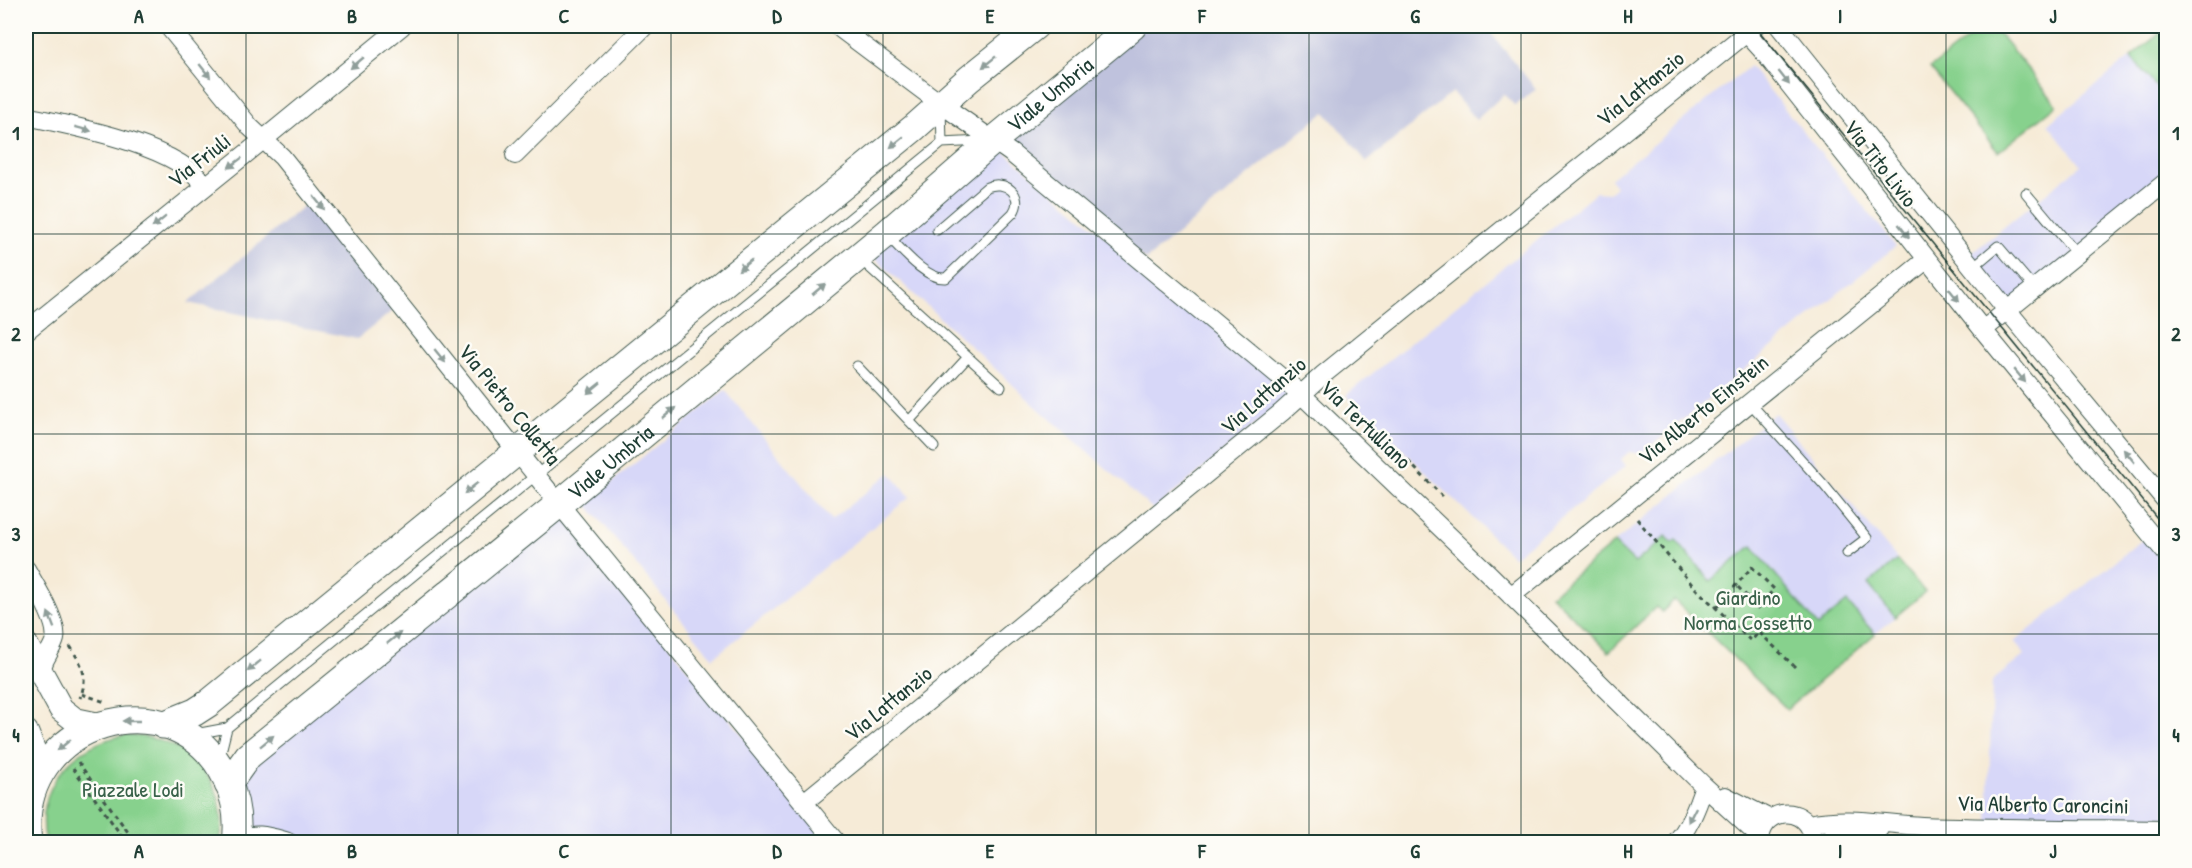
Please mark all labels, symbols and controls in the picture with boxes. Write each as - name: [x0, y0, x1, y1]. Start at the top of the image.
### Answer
- text: A: [134, 2, 144, 29]
- text: B: [347, 2, 357, 29]
- text: C: [559, 2, 570, 29]
- text: D: [772, 2, 782, 29]
- text: E: [986, 2, 995, 29]
- text: F: [1197, 2, 1207, 29]
- text: G: [1410, 2, 1420, 29]
- text: H: [1623, 2, 1633, 29]
- text: I: [1838, 2, 1842, 29]
- text: J: [2049, 2, 2057, 29]
- street label: Via Lattanzio: [1590, 43, 1690, 133]
- street label: Viale Umbria: [1000, 50, 1100, 139]
- one-way arrow: [350, 56, 365, 69]
- one-way arrow: [981, 56, 997, 69]
- one-way arrow: [198, 63, 211, 79]
- one-way arrow: [1777, 70, 1789, 85]
- street label: Via Tito Livio: [1837, 113, 1925, 213]
- text: 1: [12, 119, 20, 146]
- text: 1: [2172, 119, 2180, 146]
- one-way arrow: [74, 125, 92, 134]
- street label: Via Friuli: [161, 126, 237, 194]
- one-way arrow: [889, 135, 904, 147]
- one-way arrow: [227, 156, 242, 168]
- one-way arrow: [312, 195, 325, 211]
- one-way arrow: [151, 216, 167, 229]
- one-way arrow: [1897, 224, 1909, 239]
- one-way arrow: [737, 258, 753, 271]
- one-way arrow: [811, 283, 826, 296]
- one-way arrow: [1948, 287, 1961, 303]
- text: 2: [11, 320, 21, 347]
- text: 2: [2171, 320, 2181, 347]
- street label: Via Pietro Colletta: [452, 337, 568, 471]
- street label: Via Alberto Einstein: [1632, 347, 1774, 471]
- one-way arrow: [434, 348, 446, 363]
- street label: Via Lattanzio: [1214, 349, 1312, 441]
- one-way arrow: [2013, 368, 2026, 383]
- street label: Via Tertulliano: [1314, 373, 1418, 475]
- one-way arrow: [586, 381, 602, 394]
- one-way arrow: [661, 408, 676, 420]
- street label: Viale Umbria: [561, 417, 660, 506]
- one-way arrow: [2123, 449, 2136, 464]
- one-way arrow: [463, 481, 479, 494]
- text: 3: [12, 520, 21, 547]
- text: 3: [2172, 520, 2181, 547]
- park label: Giardino Norma Cossetto: [1684, 582, 1812, 637]
- one-way arrow: [46, 611, 55, 629]
- one-way arrow: [386, 632, 401, 645]
- street label: Via Lattanzio: [838, 658, 938, 748]
- one-way arrow: [246, 659, 262, 672]
- one-way arrow: [121, 716, 140, 725]
- text: 4: [12, 721, 20, 748]
- text: 4: [2172, 721, 2180, 748]
- one-way arrow: [259, 734, 275, 747]
- one-way arrow: [56, 739, 72, 752]
- park label: Piazzale Lodi: [82, 774, 184, 804]
- street label: Via Alberto Caroncini: [1957, 788, 2129, 820]
- one-way arrow: [1688, 807, 1697, 824]
- text: A: [134, 837, 144, 864]
- text: B: [347, 837, 357, 864]
- text: C: [559, 837, 570, 864]
- text: D: [772, 837, 782, 864]
- text: E: [986, 837, 995, 864]
- text: F: [1197, 837, 1207, 864]
- text: G: [1410, 837, 1420, 864]
- text: H: [1623, 837, 1633, 864]
- text: I: [1838, 837, 1842, 864]
- text: J: [2049, 837, 2057, 864]

